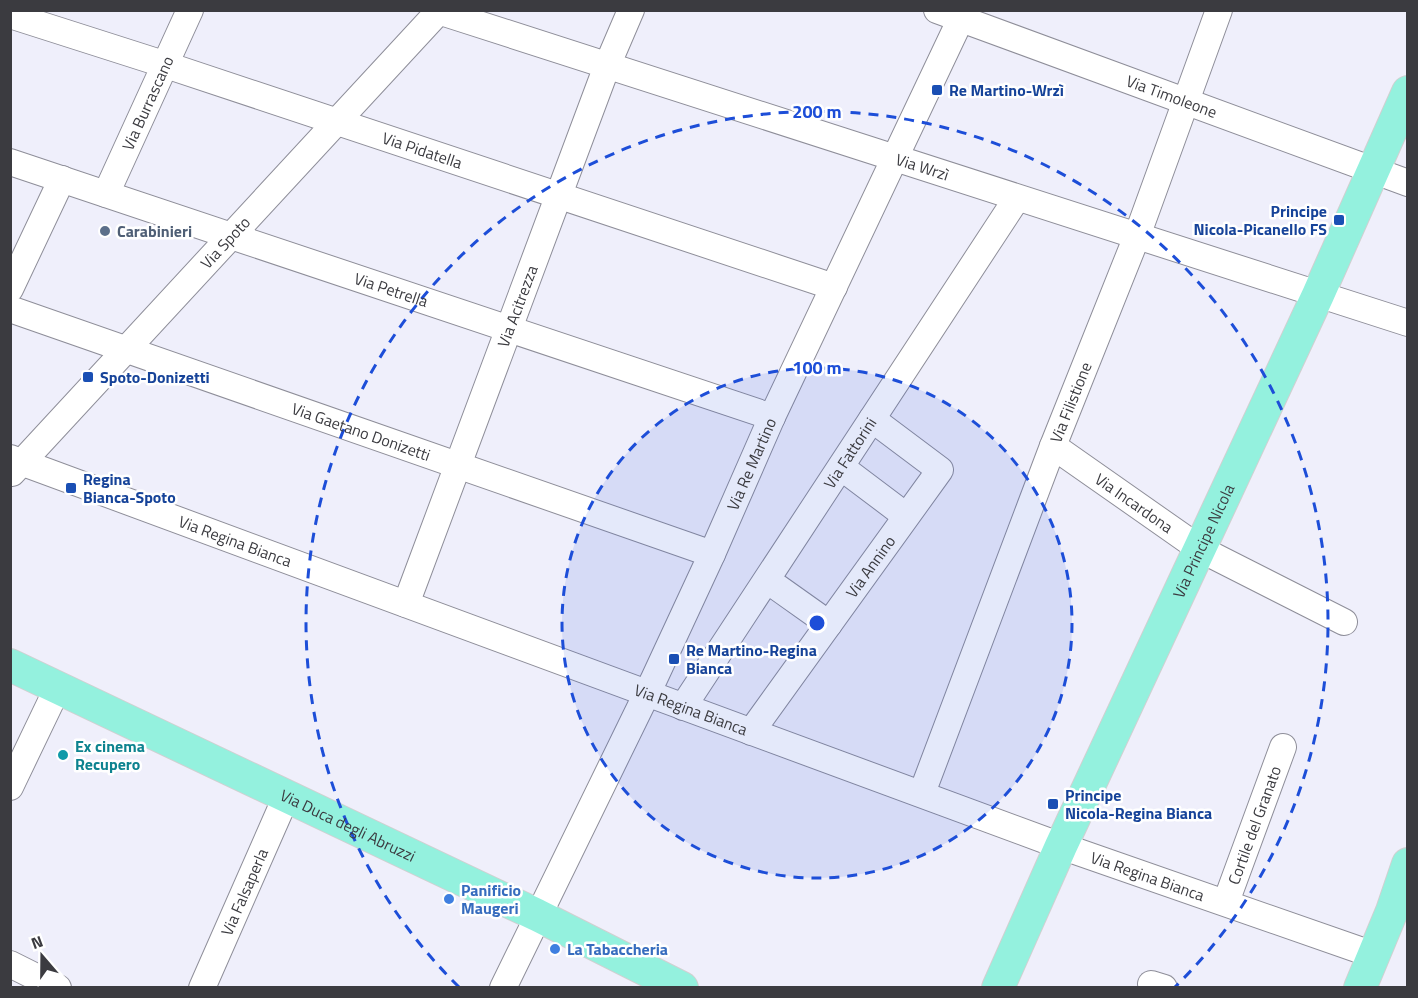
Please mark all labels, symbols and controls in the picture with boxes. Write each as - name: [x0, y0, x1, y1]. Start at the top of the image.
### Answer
- street label: Via Burrascano: [116, 52, 179, 154]
- street label: Via Timoleone: [1123, 69, 1220, 124]
- place label: Re Martino-Wrzì: [949, 78, 1064, 102]
- marker: Re Martino-Wrzì: [930, 83, 944, 97]
- text: 200 m: [792, 98, 842, 125]
- street label: Via Pidatella: [379, 126, 466, 175]
- street label: Via Wrzì: [893, 147, 952, 187]
- place label: Principe Nicola-Picanello FS: [1193, 199, 1327, 241]
- street label: Via Spoto: [195, 211, 256, 274]
- marker: Principe Nicola-Picanello FS: [1332, 213, 1346, 227]
- place label: Carabinieri: [117, 219, 192, 243]
- marker: Carabinieri: [98, 224, 112, 238]
- street label: Via Acitrezza: [491, 262, 544, 351]
- street label: Via Petrella: [351, 266, 431, 313]
- text: 100 m: [792, 354, 842, 381]
- street label: Via Filistione: [1044, 358, 1097, 446]
- place label: Spoto-Donizetti: [100, 365, 210, 389]
- marker: Spoto-Donizetti: [81, 370, 95, 384]
- street label: Via Gaetano Donizetti: [289, 396, 434, 467]
- street label: Via Fattorini: [817, 412, 882, 493]
- street label: Via Re Martino: [721, 414, 782, 514]
- place label: Regina Bianca-Spoto: [83, 467, 176, 509]
- street label: Via Incardona: [1090, 467, 1178, 539]
- street label: Via Principe Nicola: [1166, 480, 1240, 602]
- marker: Regina Bianca-Spoto: [64, 481, 78, 495]
- street label: Via Regina Bianca: [175, 509, 295, 573]
- street label: Via Annino: [840, 530, 901, 603]
- centre of rings: [807, 613, 827, 633]
- place label: Re Martino-Regina Bianca: [686, 638, 817, 680]
- marker: Re Martino-Regina Bianca: [667, 652, 681, 666]
- street label: Via Regina Bianca: [631, 678, 751, 741]
- place label: Ex cinema Recupero: [75, 734, 145, 776]
- marker: Ex cinema Recupero: [56, 748, 70, 762]
- street label: Cortile del Granato: [1221, 762, 1287, 888]
- street label: Via Duca degli Abruzzi: [276, 783, 420, 868]
- place label: Principe Nicola-Regina Bianca: [1065, 783, 1212, 825]
- marker: Principe Nicola-Regina Bianca: [1046, 797, 1060, 811]
- street label: Via Falsaperla: [215, 844, 274, 939]
- street label: Via Regina Bianca: [1087, 845, 1208, 907]
- place label: Panificio Maugeri: [461, 878, 521, 920]
- marker: Panificio Maugeri: [442, 892, 456, 906]
- north arrow: [12, 926, 72, 986]
- text: N: [28, 929, 46, 955]
- place label: La Tabaccheria: [567, 937, 668, 961]
- marker: La Tabaccheria: [548, 942, 562, 956]

